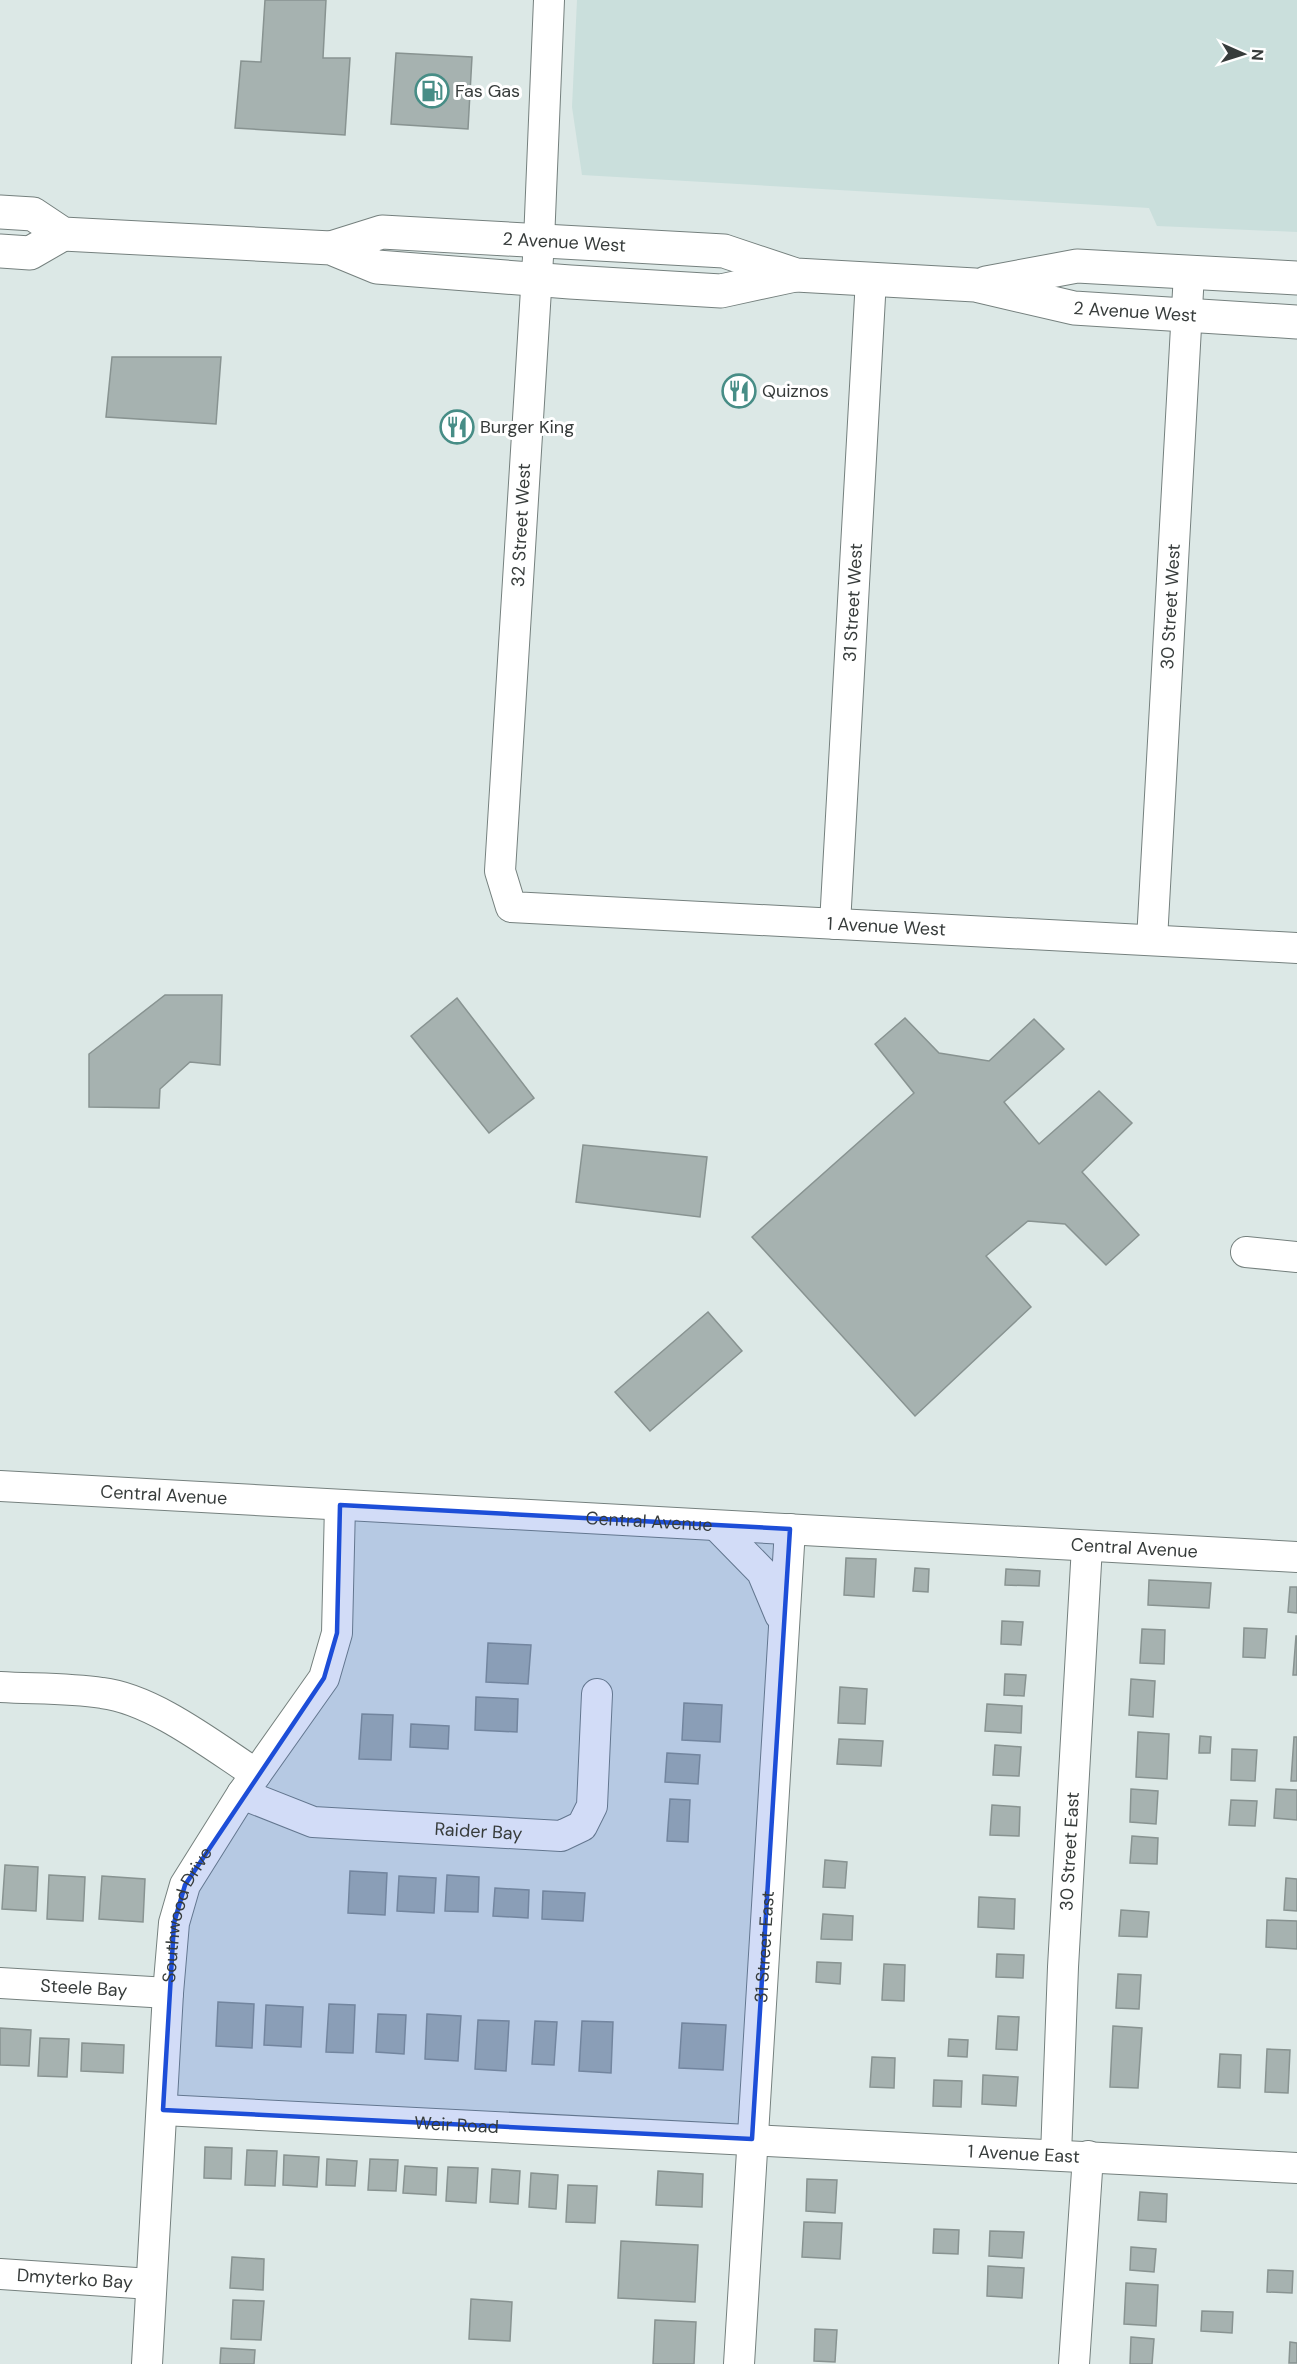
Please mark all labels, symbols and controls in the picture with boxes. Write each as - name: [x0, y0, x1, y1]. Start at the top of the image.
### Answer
- north arrow: [1213, 24, 1273, 84]
- text: N: [1247, 48, 1268, 61]
- fuel station icon: Fas Gas: [414, 73, 450, 109]
- place label: Fas Gas: [455, 79, 520, 103]
- street label: 2 Avenue West: [502, 227, 627, 258]
- street label: 2 Avenue West: [1073, 296, 1198, 328]
- restaurant icon: Quiznos: [721, 373, 757, 409]
- place label: Quiznos: [762, 379, 829, 403]
- restaurant icon: Burger King: [439, 409, 475, 445]
- place label: Burger King: [480, 415, 574, 439]
- street label: 32 Street West: [506, 462, 536, 588]
- street label: 31 Street West: [838, 542, 868, 663]
- street label: 30 Street West: [1155, 543, 1186, 670]
- street label: 1 Avenue West: [826, 912, 946, 942]
- street label: Central Avenue: [100, 1480, 228, 1510]
- street label: Central Avenue: [585, 1506, 713, 1537]
- street label: Central Avenue: [1070, 1533, 1198, 1564]
- street label: 30 Street East: [1054, 1791, 1085, 1912]
- street label: Raider Bay: [434, 1817, 523, 1846]
- street label: Southwood Drive: [157, 1842, 218, 1984]
- street label: 31 Street East: [749, 1890, 780, 2004]
- street label: Steele Bay: [40, 1973, 128, 2003]
- street label: Weir Road: [414, 2111, 499, 2139]
- street label: 1 Avenue East: [967, 2139, 1080, 2169]
- street label: Dmyterko Bay: [16, 2263, 134, 2295]

